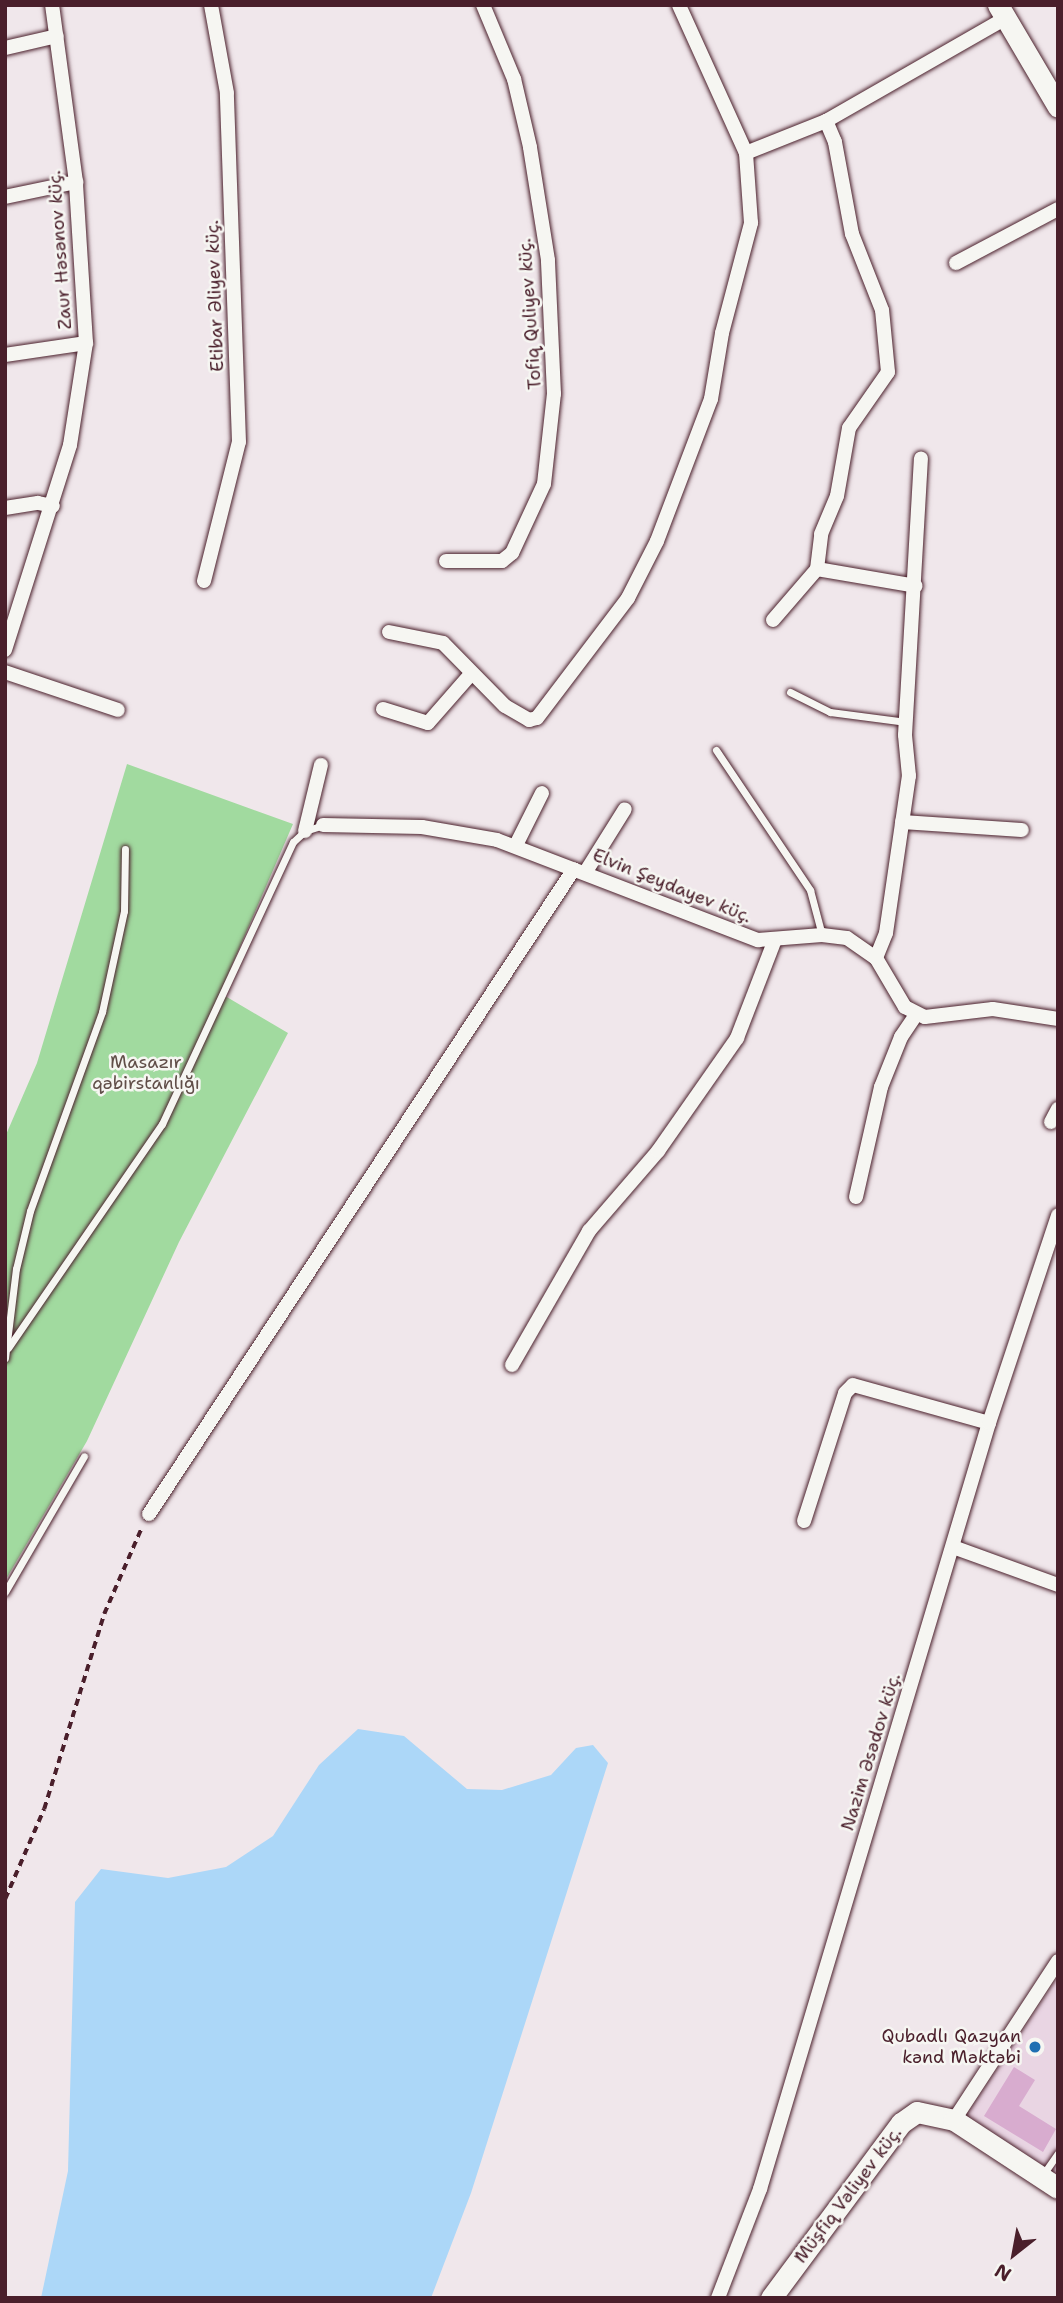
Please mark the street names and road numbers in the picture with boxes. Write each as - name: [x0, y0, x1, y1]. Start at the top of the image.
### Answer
- street label: Zaur Həsənov küç.: [44, 170, 76, 330]
- street label: Etibar Əliyev küç.: [202, 220, 228, 372]
- street label: Tofiq Quliyev küç.: [514, 238, 546, 390]
- street label: Elvin Şeydayev küç.: [589, 844, 755, 928]
- street label: Nazim Əsədov küç.: [837, 1671, 905, 1833]
- street label: Müşfiq Vəliyev küç.: [790, 2123, 906, 2267]

